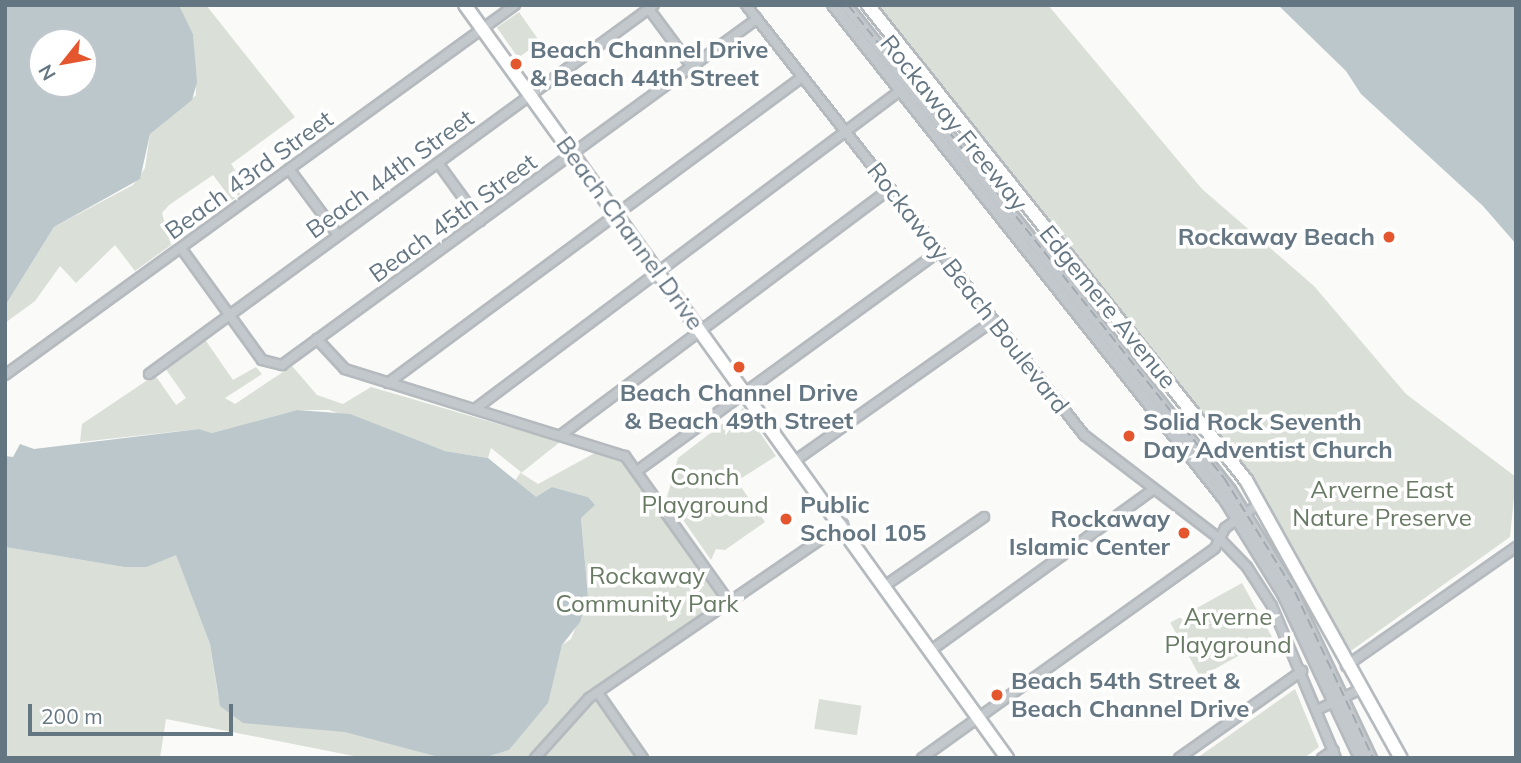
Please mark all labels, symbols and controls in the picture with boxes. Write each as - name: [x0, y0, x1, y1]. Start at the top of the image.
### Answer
- north arrow: [28, 28, 98, 98]
- street label: Rockaway Freeway: [874, 29, 1034, 217]
- place label: Beach Channel Drive & Beach 44th Street: [530, 36, 768, 92]
- marker: Beach Channel Drive & Beach 44th Street: [508, 56, 524, 72]
- text: N: [33, 60, 61, 85]
- street label: Beach 43rd Street: [159, 104, 339, 246]
- street label: Beach 44th Street: [301, 104, 479, 244]
- street label: Beach Channel Drive: [550, 131, 710, 335]
- street label: Beach 45th Street: [364, 148, 542, 288]
- street label: Rockaway Beach Boulevard: [861, 157, 1075, 419]
- street label: Edgemere Avenue: [1033, 220, 1183, 394]
- place label: Rockaway Beach: [1178, 223, 1375, 251]
- marker: Rockaway Beach: [1381, 229, 1397, 245]
- marker: Beach Channel Drive & Beach 49th Street: [731, 359, 747, 375]
- place label: Beach Channel Drive & Beach 49th Street: [620, 379, 858, 435]
- place label: Solid Rock Seventh Day Adventist Church: [1143, 408, 1393, 464]
- marker: Solid Rock Seventh Day Adventist Church: [1121, 428, 1137, 444]
- park label: Conch Playground: [641, 463, 769, 519]
- park label: Arverne East Nature Preserve: [1292, 476, 1472, 532]
- place label: Public School 105: [800, 491, 927, 547]
- place label: Rockaway Islamic Center: [1009, 505, 1170, 561]
- marker: Public School 105: [778, 511, 794, 527]
- marker: Rockaway Islamic Center: [1176, 525, 1192, 541]
- park label: Rockaway Community Park: [555, 562, 739, 618]
- park label: Arverne Playground: [1164, 603, 1292, 659]
- place label: Beach 54th Street & Beach Channel Drive: [1011, 667, 1249, 723]
- marker: Beach 54th Street & Beach Channel Drive: [989, 687, 1005, 703]
- scale bar: [32, 690, 236, 734]
- text: 200 m: [41, 703, 103, 729]

